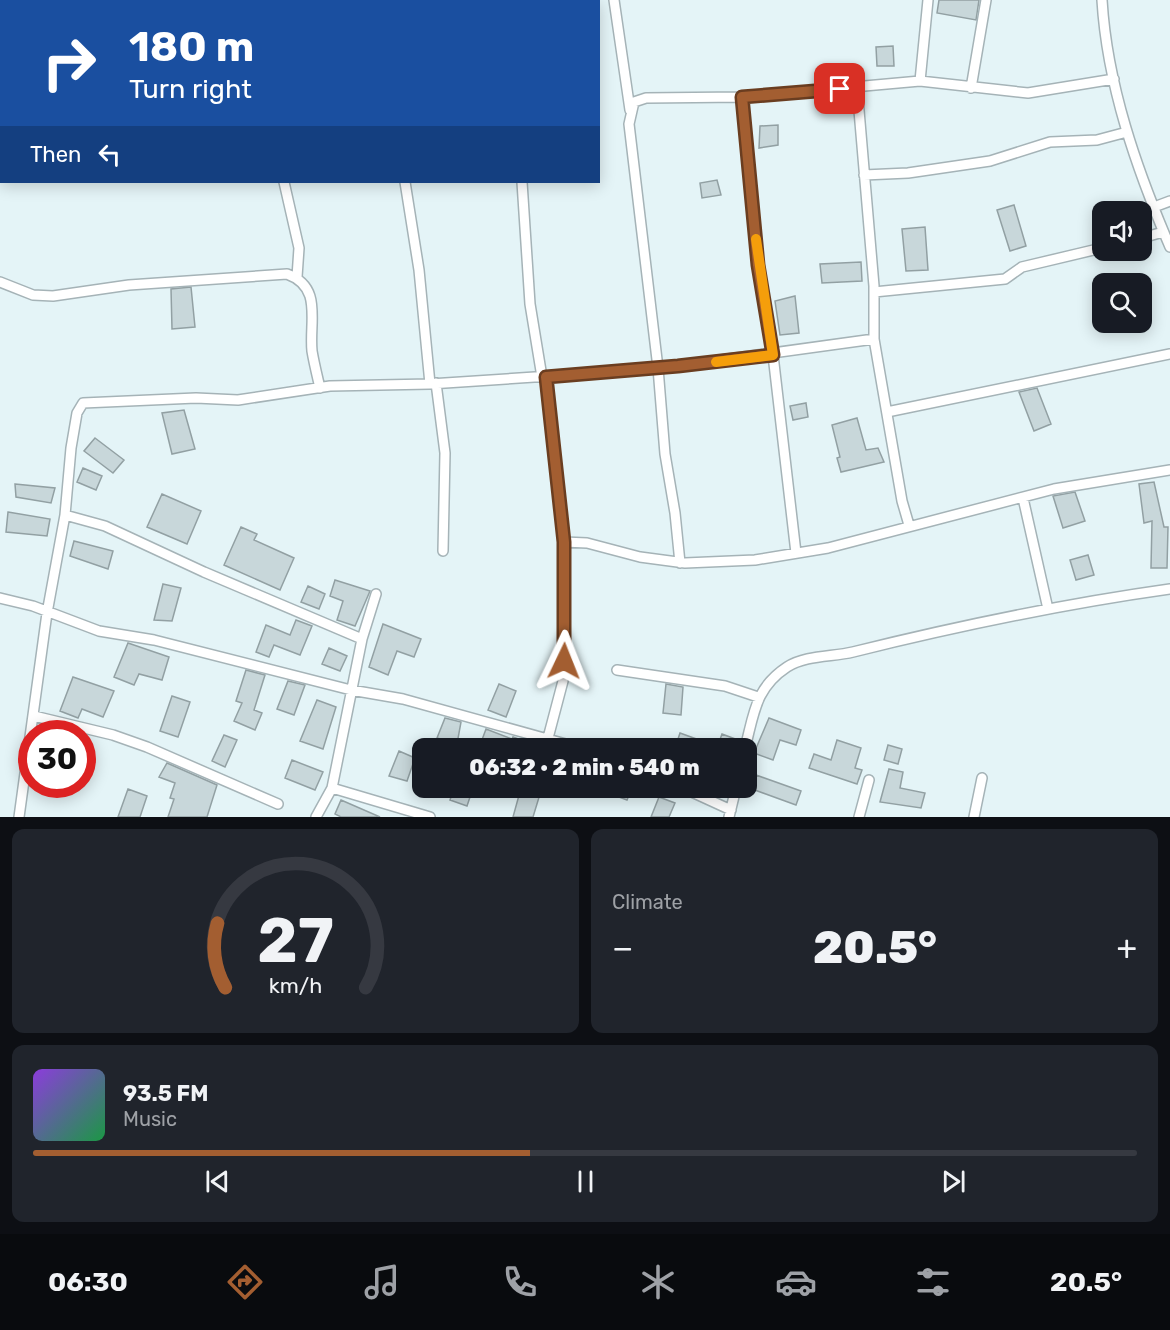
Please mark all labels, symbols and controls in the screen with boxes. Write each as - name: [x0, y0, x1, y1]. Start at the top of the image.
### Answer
- text: 180 m: [129, 22, 254, 72]
- icon: right: [30, 24, 108, 102]
- pin: [814, 63, 865, 114]
- icon: arrive: [823, 72, 856, 105]
- text: Turn right: [129, 73, 252, 105]
- icon: left: [93, 138, 126, 171]
- text: Then: [30, 141, 81, 168]
- map controls: [1092, 201, 1152, 333]
- button: sound: [1092, 201, 1152, 261]
- button: search: [1092, 273, 1152, 333]
- position arrow: [532, 629, 596, 693]
- speed limit sign: 30: [18, 720, 96, 798]
- text: 06:32 · 2 min · 540 m: [469, 754, 700, 781]
- text: Climate: [612, 890, 683, 914]
- text: 27: [257, 904, 334, 978]
- text: 20.5°: [813, 921, 937, 974]
- text: −: [612, 928, 633, 967]
- text: +: [1116, 928, 1137, 967]
- text: km/h: [269, 973, 322, 998]
- text: 93.5 FM: [123, 1080, 208, 1107]
- text: Music: [123, 1107, 177, 1131]
- icon: previous: [201, 1165, 234, 1198]
- icon: pause: [569, 1165, 602, 1198]
- icon: next: [937, 1165, 970, 1198]
- icon: directions: [224, 1261, 266, 1303]
- icon: music: [361, 1261, 403, 1303]
- icon: phone: [499, 1261, 541, 1303]
- icon: climate: [637, 1261, 679, 1303]
- icon: car: [775, 1261, 817, 1303]
- icon: filters: [912, 1261, 954, 1303]
- text: 06:30: [48, 1266, 128, 1298]
- text: 20.5°: [1050, 1266, 1122, 1298]

